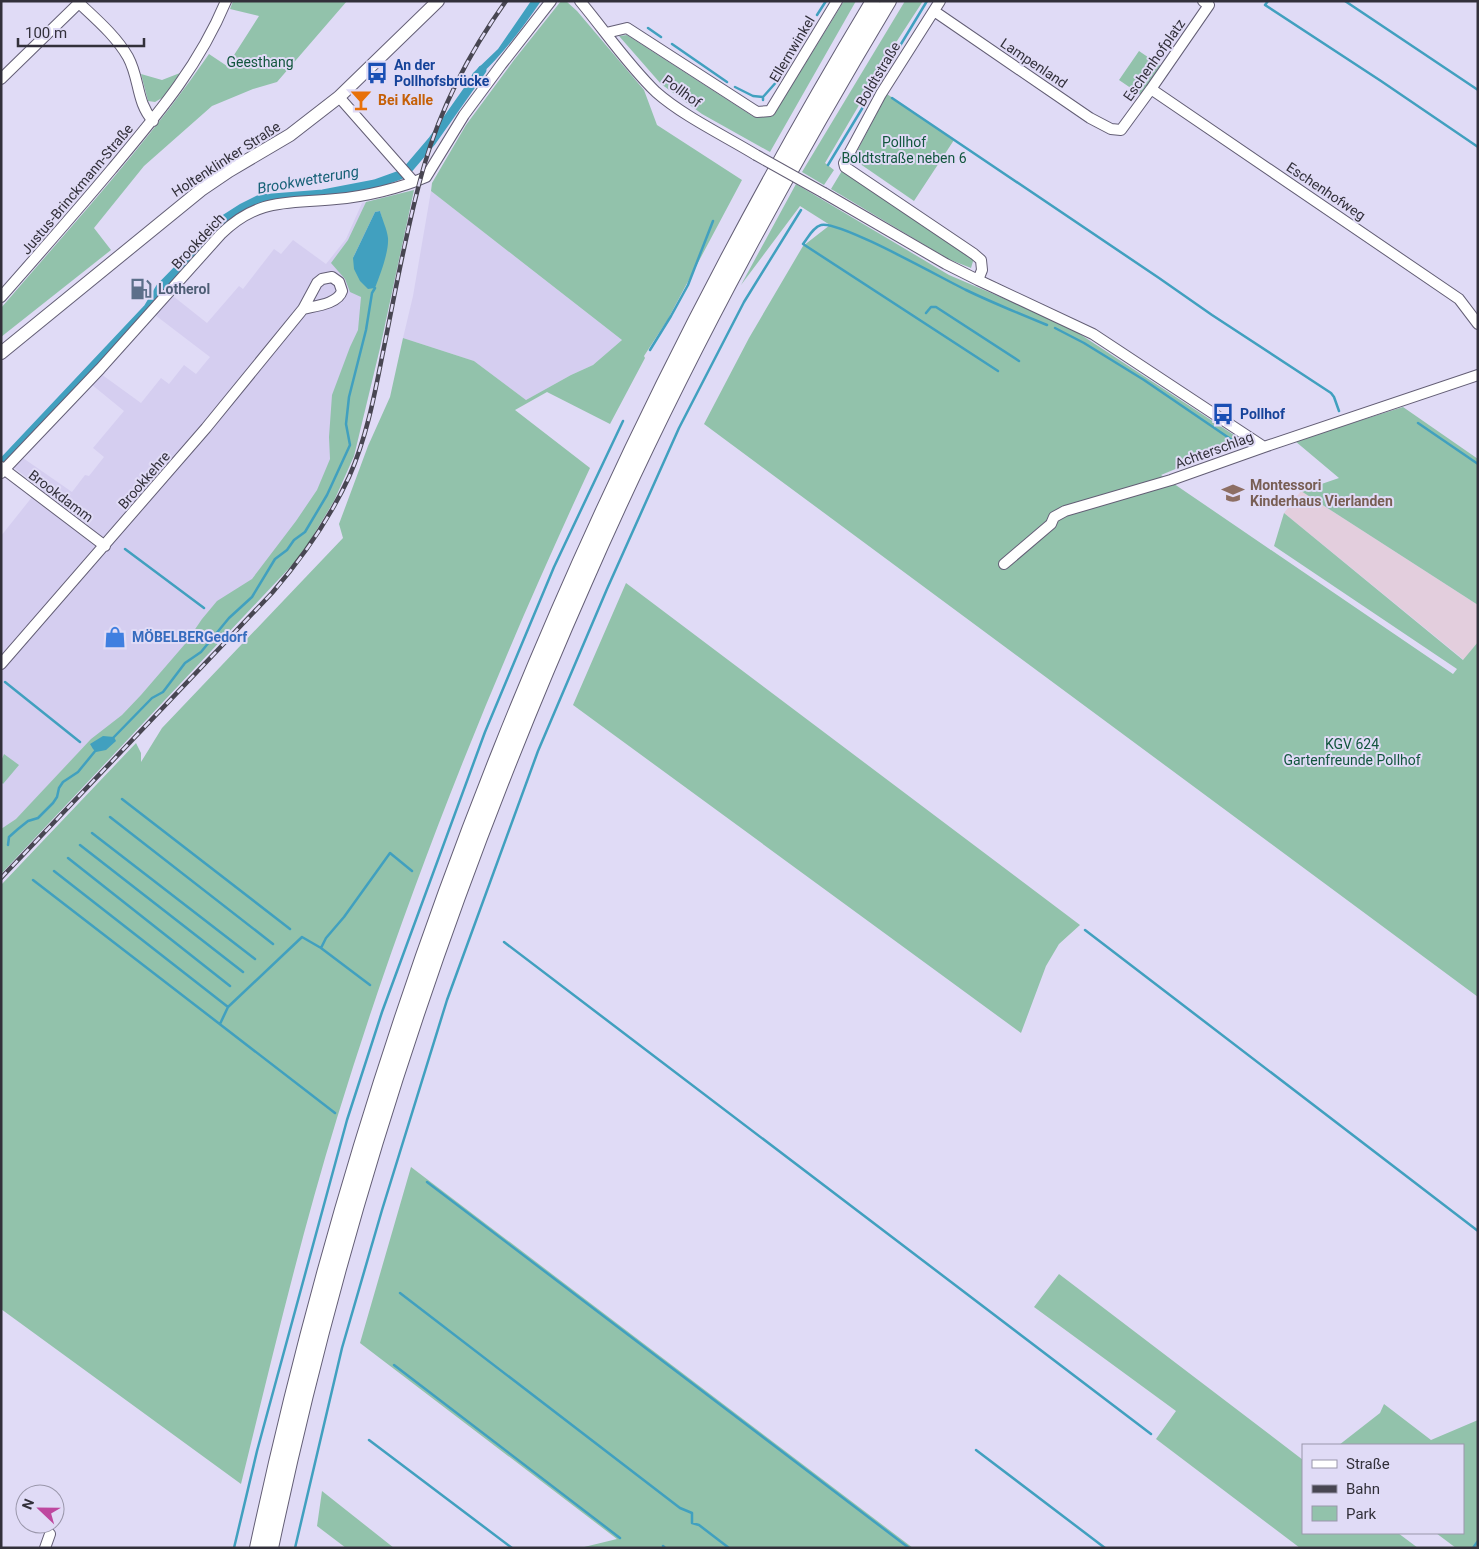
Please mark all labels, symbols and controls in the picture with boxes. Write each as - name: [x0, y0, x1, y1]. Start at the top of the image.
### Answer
- street label: Ellernwinkel: [766, 13, 818, 85]
- scale bar: [18, 15, 144, 47]
- street label: Eschenhofplatz: [1120, 16, 1188, 104]
- text: 100 m: [25, 24, 67, 42]
- street label: Lampenland: [998, 35, 1070, 91]
- street label: Boldtstraße: [853, 39, 903, 109]
- park label: Geesthang: [226, 54, 294, 70]
- place label: An der Pollhofsbrücke: [394, 57, 490, 89]
- bus stop icon: An der Pollhofsbrücke: [364, 60, 390, 86]
- street label: Pollhof: [659, 72, 705, 111]
- bar icon: Bei Kalle: [348, 87, 374, 113]
- place label: Bei Kalle: [378, 92, 433, 108]
- street label: Holtenklinker Straße: [169, 118, 283, 200]
- street label: Justus-Brinckmann-Straße: [18, 121, 136, 257]
- park label: Pollhof Boldtstraße neben 6: [841, 134, 967, 166]
- street label: Eschenhofweg: [1283, 159, 1369, 223]
- water label: Brookwetterung: [256, 162, 360, 198]
- street label: Brookdeich: [168, 210, 228, 272]
- fuel station icon: Lotherol: [128, 276, 154, 302]
- place label: Lotherol: [158, 281, 210, 297]
- bus stop icon: Pollhof: [1210, 401, 1236, 427]
- place label: Pollhof: [1240, 406, 1286, 422]
- street label: Achterschlag: [1173, 428, 1255, 472]
- street label: Brookkehre: [115, 448, 173, 512]
- street label: Brookdamm: [26, 467, 96, 525]
- place label: Montessori Kinderhaus Vierlanden: [1250, 477, 1393, 509]
- school or university icon: Montessori Kinderhaus Vierlanden: [1220, 480, 1246, 506]
- shop icon: MÖBELBERGedorf: [102, 624, 128, 650]
- place label: MÖBELBERGedorf: [132, 629, 248, 645]
- park label: KGV 624 Gartenfreunde Pollhof: [1283, 736, 1421, 768]
- legend: [1302, 1444, 1464, 1534]
- text: Straße: [1346, 1455, 1390, 1473]
- text: Bahn: [1346, 1480, 1380, 1498]
- north arrow: [15, 1484, 65, 1534]
- text: N: [19, 1497, 37, 1512]
- text: Park: [1346, 1505, 1377, 1523]

